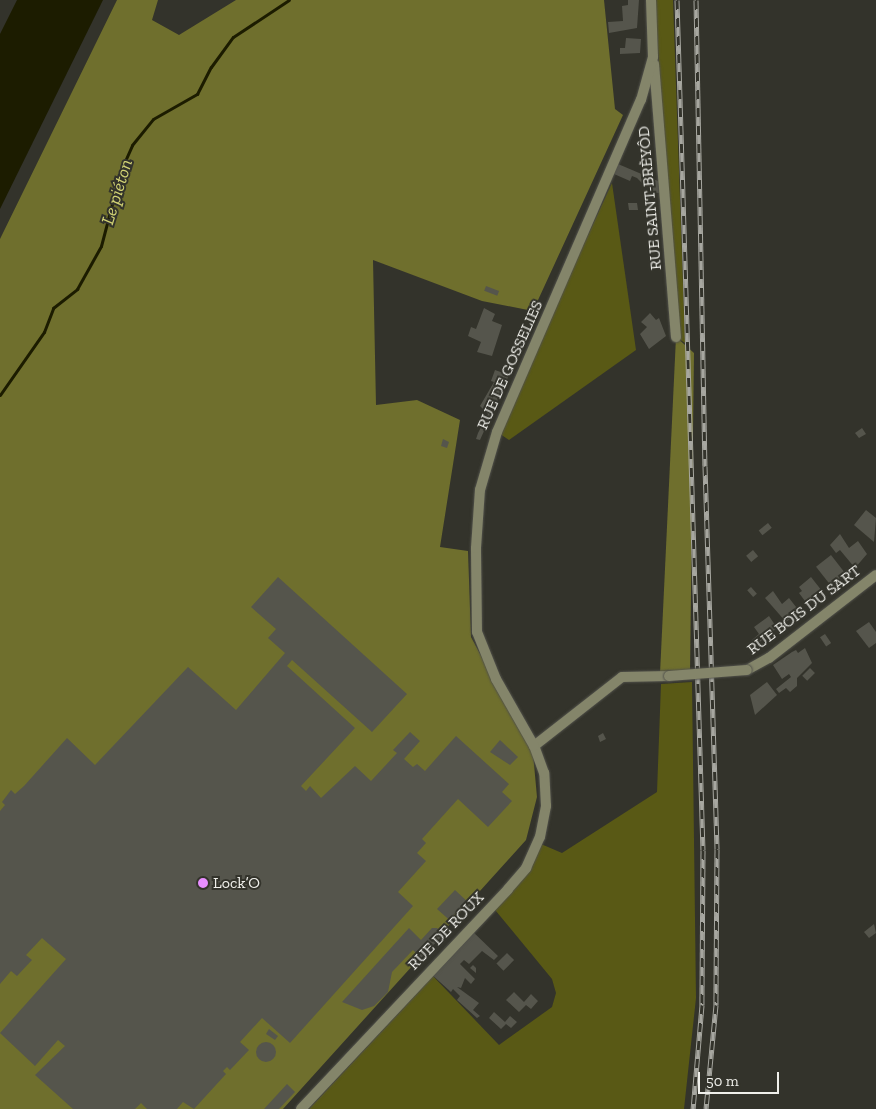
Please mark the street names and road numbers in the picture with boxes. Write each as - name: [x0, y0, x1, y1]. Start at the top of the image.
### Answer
- street label: RUE SAINT-BRÈYÔD: [634, 125, 666, 271]
- street label: RUE DE GOSSELIES: [473, 297, 547, 433]
- street label: RUE BOIS DU SART: [743, 561, 865, 659]
- street label: RUE DE ROUX: [404, 888, 488, 974]

